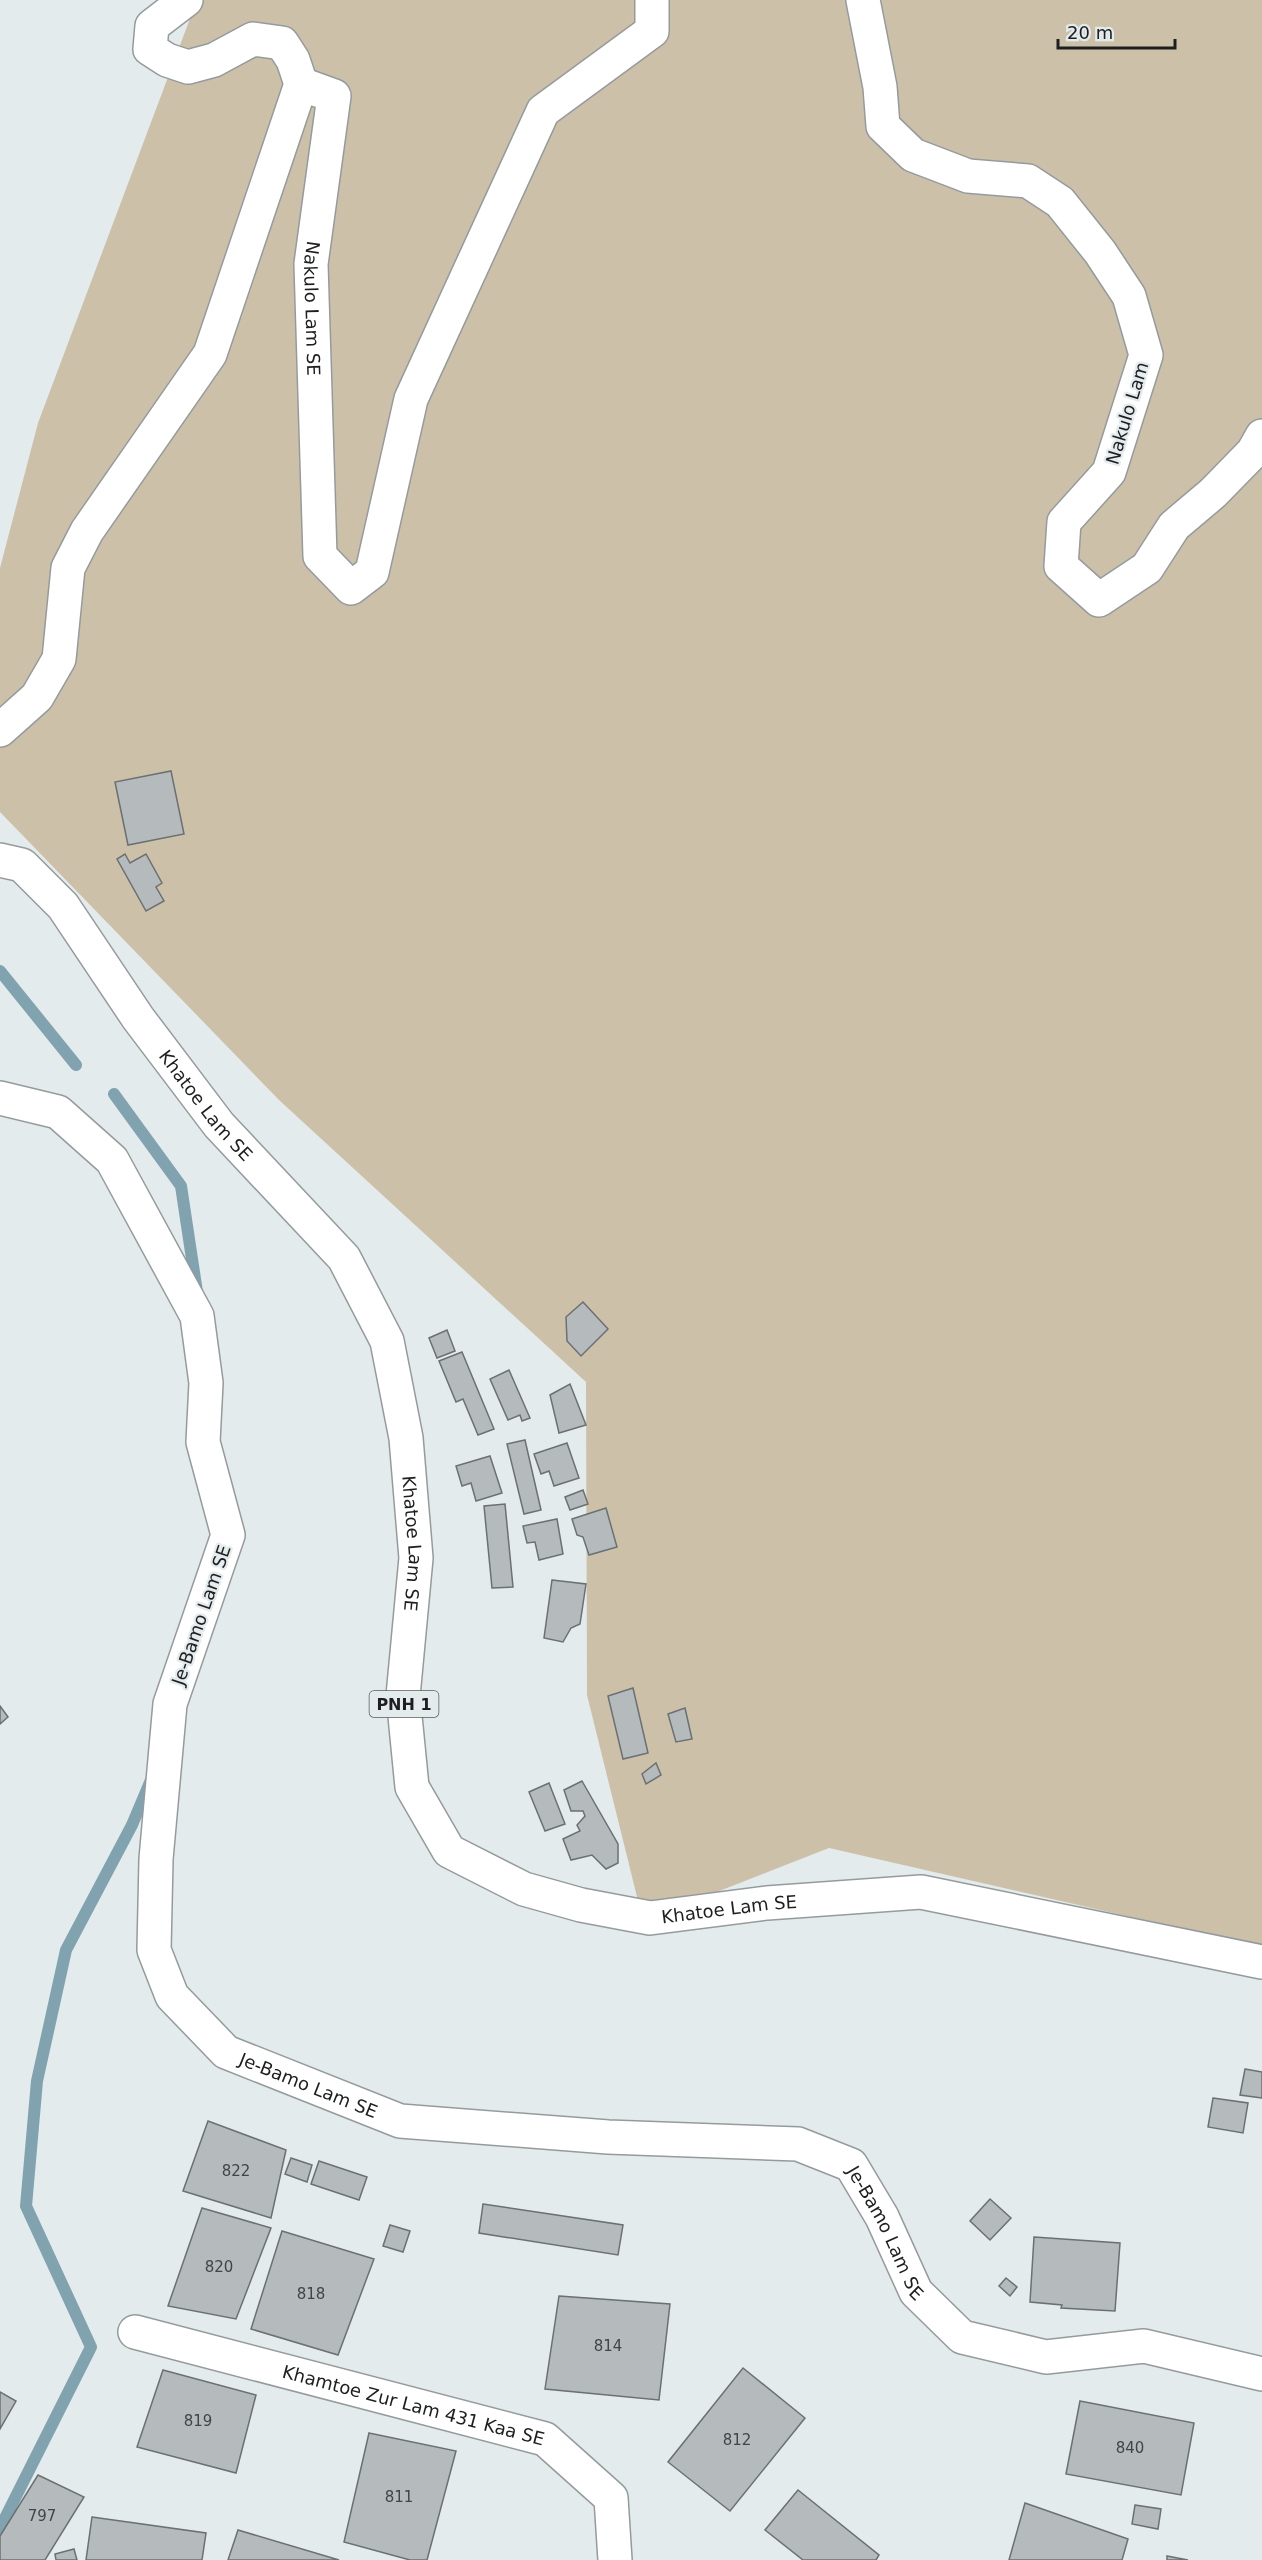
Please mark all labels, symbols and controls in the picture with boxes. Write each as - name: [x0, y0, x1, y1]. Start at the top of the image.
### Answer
- scale bar: [1058, 12, 1175, 50]
- text: 20 m: [1067, 22, 1113, 43]
- street label: Nakulo Lam SE: [300, 240, 325, 376]
- street label: Nakulo Lam: [1101, 359, 1153, 467]
- street label: Khatoe Lam SE: [155, 1046, 257, 1165]
- street label: Khatoe Lam SE: [399, 1474, 427, 1612]
- street label: Je-Bamo Lam SE: [167, 1542, 235, 1689]
- road number: PNH 1: [370, 1691, 438, 1717]
- street label: Khatoe Lam SE: [660, 1890, 798, 1927]
- street label: Je-Bamo Lam SE: [236, 2048, 381, 2122]
- street label: Je-Bamo Lam SE: [843, 2161, 928, 2304]
- house number: 822: [222, 2162, 250, 2180]
- house number: 820: [205, 2258, 233, 2276]
- house number: 818: [297, 2285, 325, 2303]
- house number: 814: [594, 2337, 622, 2355]
- street label: Khamtoe Zur Lam 431 Kaa SE: [280, 2360, 547, 2449]
- house number: 819: [184, 2412, 212, 2430]
- house number: 812: [723, 2431, 751, 2449]
- house number: 840: [1116, 2439, 1144, 2457]
- house number: 811: [385, 2488, 413, 2506]
- house number: 797: [28, 2507, 56, 2525]

